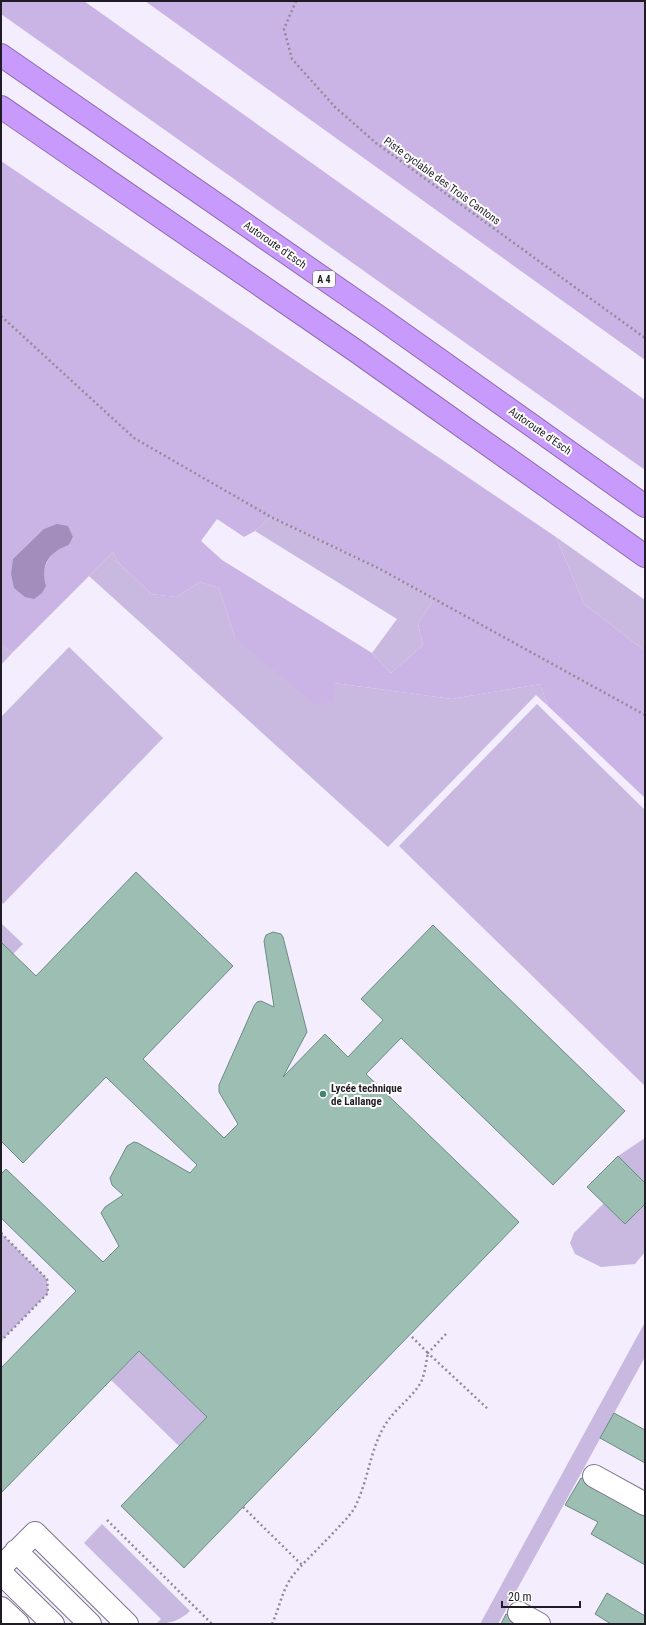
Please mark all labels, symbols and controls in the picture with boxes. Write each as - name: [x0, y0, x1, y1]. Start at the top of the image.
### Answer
- street label: Piste cyclable des Trois Cantons: [381, 134, 503, 228]
- street label: Autoroute d'Esch: [241, 219, 309, 271]
- road number: A 4: [313, 271, 335, 287]
- street label: Autoroute d'Esch: [506, 405, 574, 457]
- place label: Lycée technique de Lallange: [331, 1082, 402, 1108]
- marker: Lycée technique de Lallange: [318, 1089, 328, 1099]
- scale bar: [502, 1583, 580, 1609]
- text: 20 m: [508, 1590, 532, 1604]

